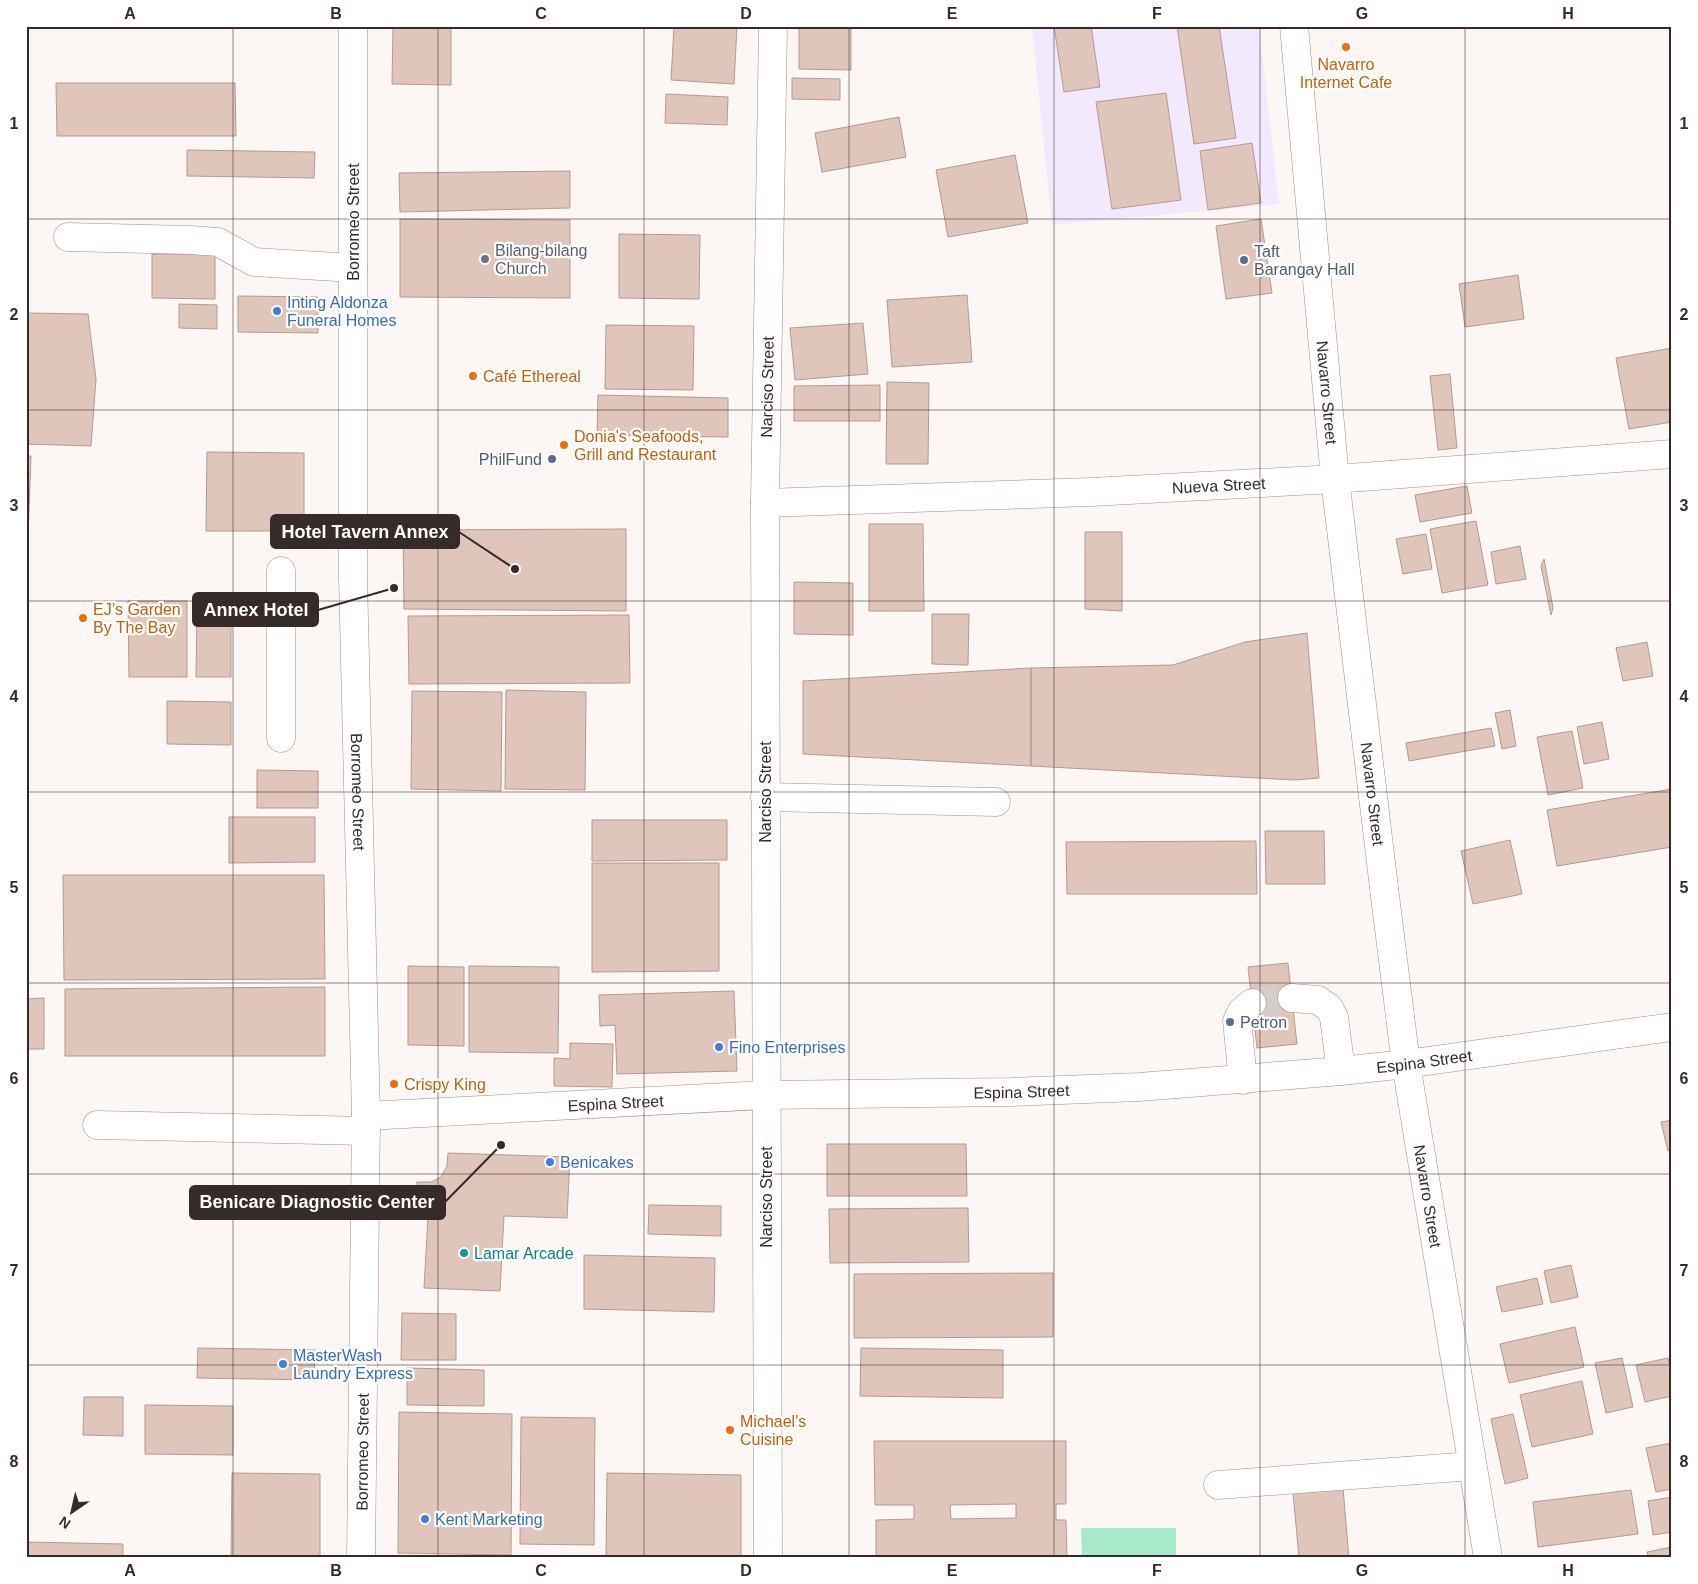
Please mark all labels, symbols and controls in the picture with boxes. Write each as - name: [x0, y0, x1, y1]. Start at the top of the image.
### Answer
- text: A: [124, 5, 136, 22]
- text: B: [330, 5, 342, 22]
- text: C: [535, 5, 547, 22]
- text: D: [740, 5, 752, 22]
- text: E: [947, 5, 958, 22]
- text: F: [1152, 5, 1162, 22]
- text: G: [1356, 5, 1368, 22]
- text: H: [1562, 5, 1574, 22]
- marker: Navarro Internet Cafe: [1340, 41, 1352, 53]
- place label: Navarro Internet Cafe: [1300, 56, 1392, 91]
- text: 1: [10, 115, 19, 132]
- text: 1: [1680, 115, 1689, 132]
- street label: Borromeo Street: [345, 163, 362, 281]
- place label: Bilang-bilang Church: [495, 242, 588, 277]
- place label: Taft Barangay Hall: [1254, 243, 1355, 278]
- marker: Bilang-bilang Church: [479, 253, 491, 265]
- marker: Taft Barangay Hall: [1238, 254, 1250, 266]
- place label: Inting Aldonza Funeral Homes: [287, 294, 396, 329]
- marker: Inting Aldonza Funeral Homes: [271, 305, 283, 317]
- text: 2: [10, 306, 19, 323]
- text: 2: [1680, 306, 1689, 323]
- street label: Narciso Street: [758, 336, 777, 438]
- street label: Navarro Street: [1314, 340, 1340, 446]
- place label: Café Ethereal: [483, 368, 581, 385]
- marker: Café Ethereal: [467, 370, 479, 382]
- place label: Donia's Seafoods, Grill and Restaurant: [574, 428, 717, 463]
- marker: Donia's Seafoods, Grill and Restaurant: [558, 439, 570, 451]
- place label: PhilFund: [479, 451, 542, 468]
- marker: PhilFund: [546, 453, 558, 465]
- street label: Nueva Street: [1172, 475, 1266, 497]
- text: 3: [10, 497, 19, 514]
- text: 3: [1680, 497, 1689, 514]
- callout: Hotel Tavern Annex: [271, 515, 459, 548]
- text: Hotel Tavern Annex: [281, 522, 449, 542]
- callout: Annex Hotel: [193, 593, 318, 626]
- text: Annex Hotel: [203, 600, 309, 620]
- place label: EJ’s Garden By The Bay: [93, 601, 181, 636]
- marker: EJ’s Garden By The Bay: [77, 612, 89, 624]
- text: 4: [10, 688, 19, 705]
- text: 4: [1680, 688, 1689, 705]
- street label: Borromeo Street: [348, 733, 368, 851]
- street label: Narciso Street: [757, 741, 774, 843]
- street label: Navarro Street: [1358, 741, 1387, 847]
- text: 5: [10, 879, 19, 896]
- text: 5: [1680, 879, 1689, 896]
- place label: Petron: [1240, 1014, 1287, 1031]
- marker: Petron: [1224, 1016, 1236, 1028]
- place label: Fino Enterprises: [729, 1039, 846, 1056]
- marker: Fino Enterprises: [713, 1041, 725, 1053]
- street label: Espina Street: [1376, 1047, 1474, 1076]
- text: 6: [10, 1070, 19, 1087]
- text: 6: [1680, 1070, 1689, 1087]
- place label: Crispy King: [404, 1076, 486, 1093]
- marker: Crispy King: [388, 1078, 400, 1090]
- street label: Espina Street: [973, 1082, 1070, 1101]
- street label: Espina Street: [567, 1092, 665, 1114]
- street label: Navarro Street: [1411, 1143, 1444, 1249]
- street label: Narciso Street: [758, 1146, 775, 1248]
- place label: Benicakes: [560, 1154, 634, 1171]
- marker: Benicakes: [544, 1156, 556, 1168]
- callout: Benicare Diagnostic Center: [190, 1186, 445, 1219]
- text: Benicare Diagnostic Center: [199, 1192, 435, 1212]
- place label: Lamar Arcade: [474, 1245, 574, 1262]
- marker: Lamar Arcade: [458, 1247, 470, 1259]
- text: 7: [10, 1262, 19, 1279]
- text: 7: [1680, 1262, 1689, 1279]
- place label: MasterWash Laundry Express: [293, 1347, 413, 1382]
- marker: MasterWash Laundry Express: [277, 1358, 289, 1370]
- street label: Borromeo Street: [354, 1393, 372, 1511]
- place label: Michael's Cuisine: [740, 1413, 806, 1448]
- marker: Michael's Cuisine: [724, 1424, 736, 1436]
- text: 8: [10, 1453, 19, 1470]
- text: 8: [1680, 1453, 1689, 1470]
- north arrow: [48, 1486, 98, 1536]
- place label: Kent Marketing: [435, 1511, 543, 1528]
- text: N: [56, 1513, 73, 1532]
- marker: Kent Marketing: [419, 1513, 431, 1525]
- text: A: [124, 1562, 136, 1579]
- text: B: [330, 1562, 342, 1579]
- text: C: [535, 1562, 547, 1579]
- text: D: [740, 1562, 752, 1579]
- text: E: [947, 1562, 958, 1579]
- text: F: [1152, 1562, 1162, 1579]
- text: G: [1356, 1562, 1368, 1579]
- text: H: [1562, 1562, 1574, 1579]

